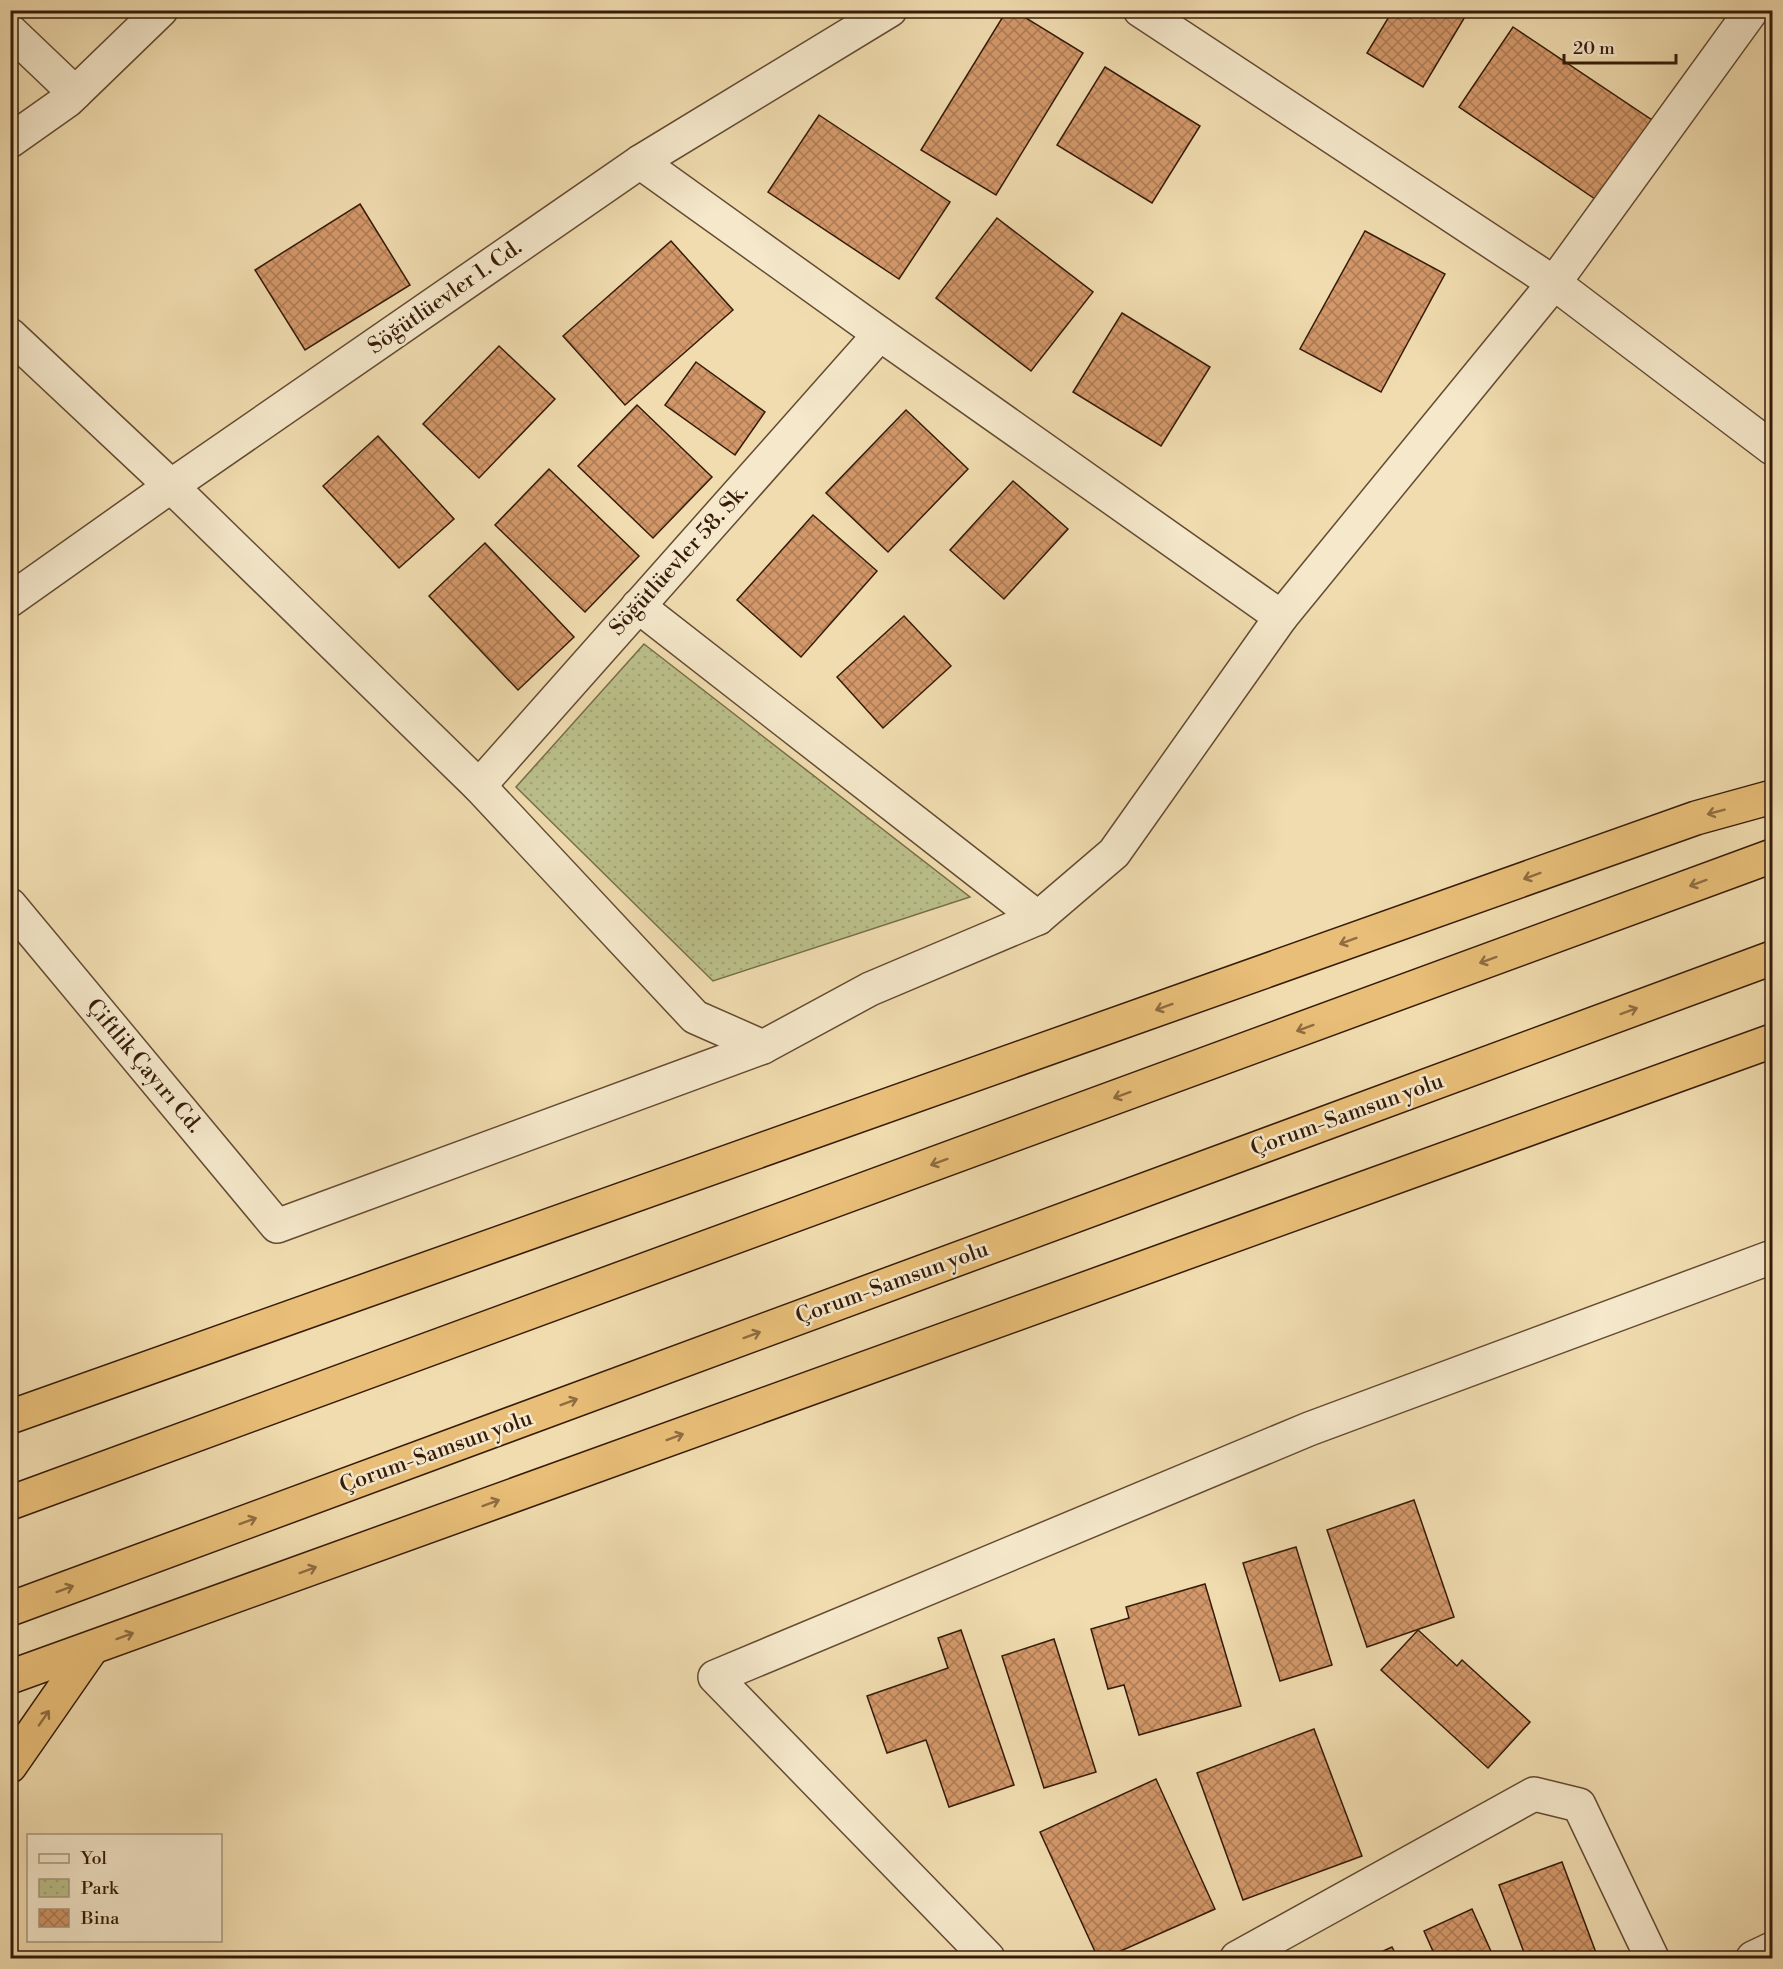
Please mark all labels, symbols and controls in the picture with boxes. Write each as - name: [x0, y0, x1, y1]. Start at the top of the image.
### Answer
- scale bar: [1564, 27, 1676, 65]
- text: 20 m: [1573, 37, 1615, 60]
- street label: Söğütlüevler 1. Cd.: [363, 234, 527, 360]
- street label: Söğütlüevler 58. Sk.: [604, 479, 754, 641]
- one-way arrow: [1707, 807, 1726, 818]
- one-way arrow: [1523, 872, 1542, 883]
- one-way arrow: [1689, 878, 1708, 889]
- one-way arrow: [1339, 937, 1358, 948]
- one-way arrow: [1479, 956, 1498, 967]
- street label: Çiftlik Çayırı Cd.: [80, 993, 208, 1139]
- one-way arrow: [1156, 1002, 1174, 1013]
- one-way arrow: [1620, 1004, 1638, 1015]
- one-way arrow: [1296, 1023, 1315, 1034]
- street label: Çorum-Samsun yolu: [1247, 1067, 1447, 1162]
- one-way arrow: [1113, 1090, 1132, 1101]
- one-way arrow: [930, 1157, 949, 1168]
- street label: Çorum-Samsun yolu: [792, 1235, 992, 1330]
- one-way arrow: [742, 1328, 761, 1339]
- one-way arrow: [559, 1396, 578, 1407]
- street label: Çorum-Samsun yolu: [336, 1404, 536, 1499]
- one-way arrow: [665, 1431, 684, 1442]
- one-way arrow: [482, 1497, 500, 1508]
- one-way arrow: [238, 1515, 257, 1526]
- one-way arrow: [298, 1563, 317, 1574]
- one-way arrow: [56, 1582, 74, 1593]
- one-way arrow: [115, 1630, 134, 1641]
- one-way arrow: [38, 1710, 50, 1726]
- legend: [27, 1834, 222, 1942]
- text: Yol: [80, 1847, 108, 1870]
- text: Park: [81, 1877, 120, 1900]
- text: Bina: [80, 1907, 120, 1930]

